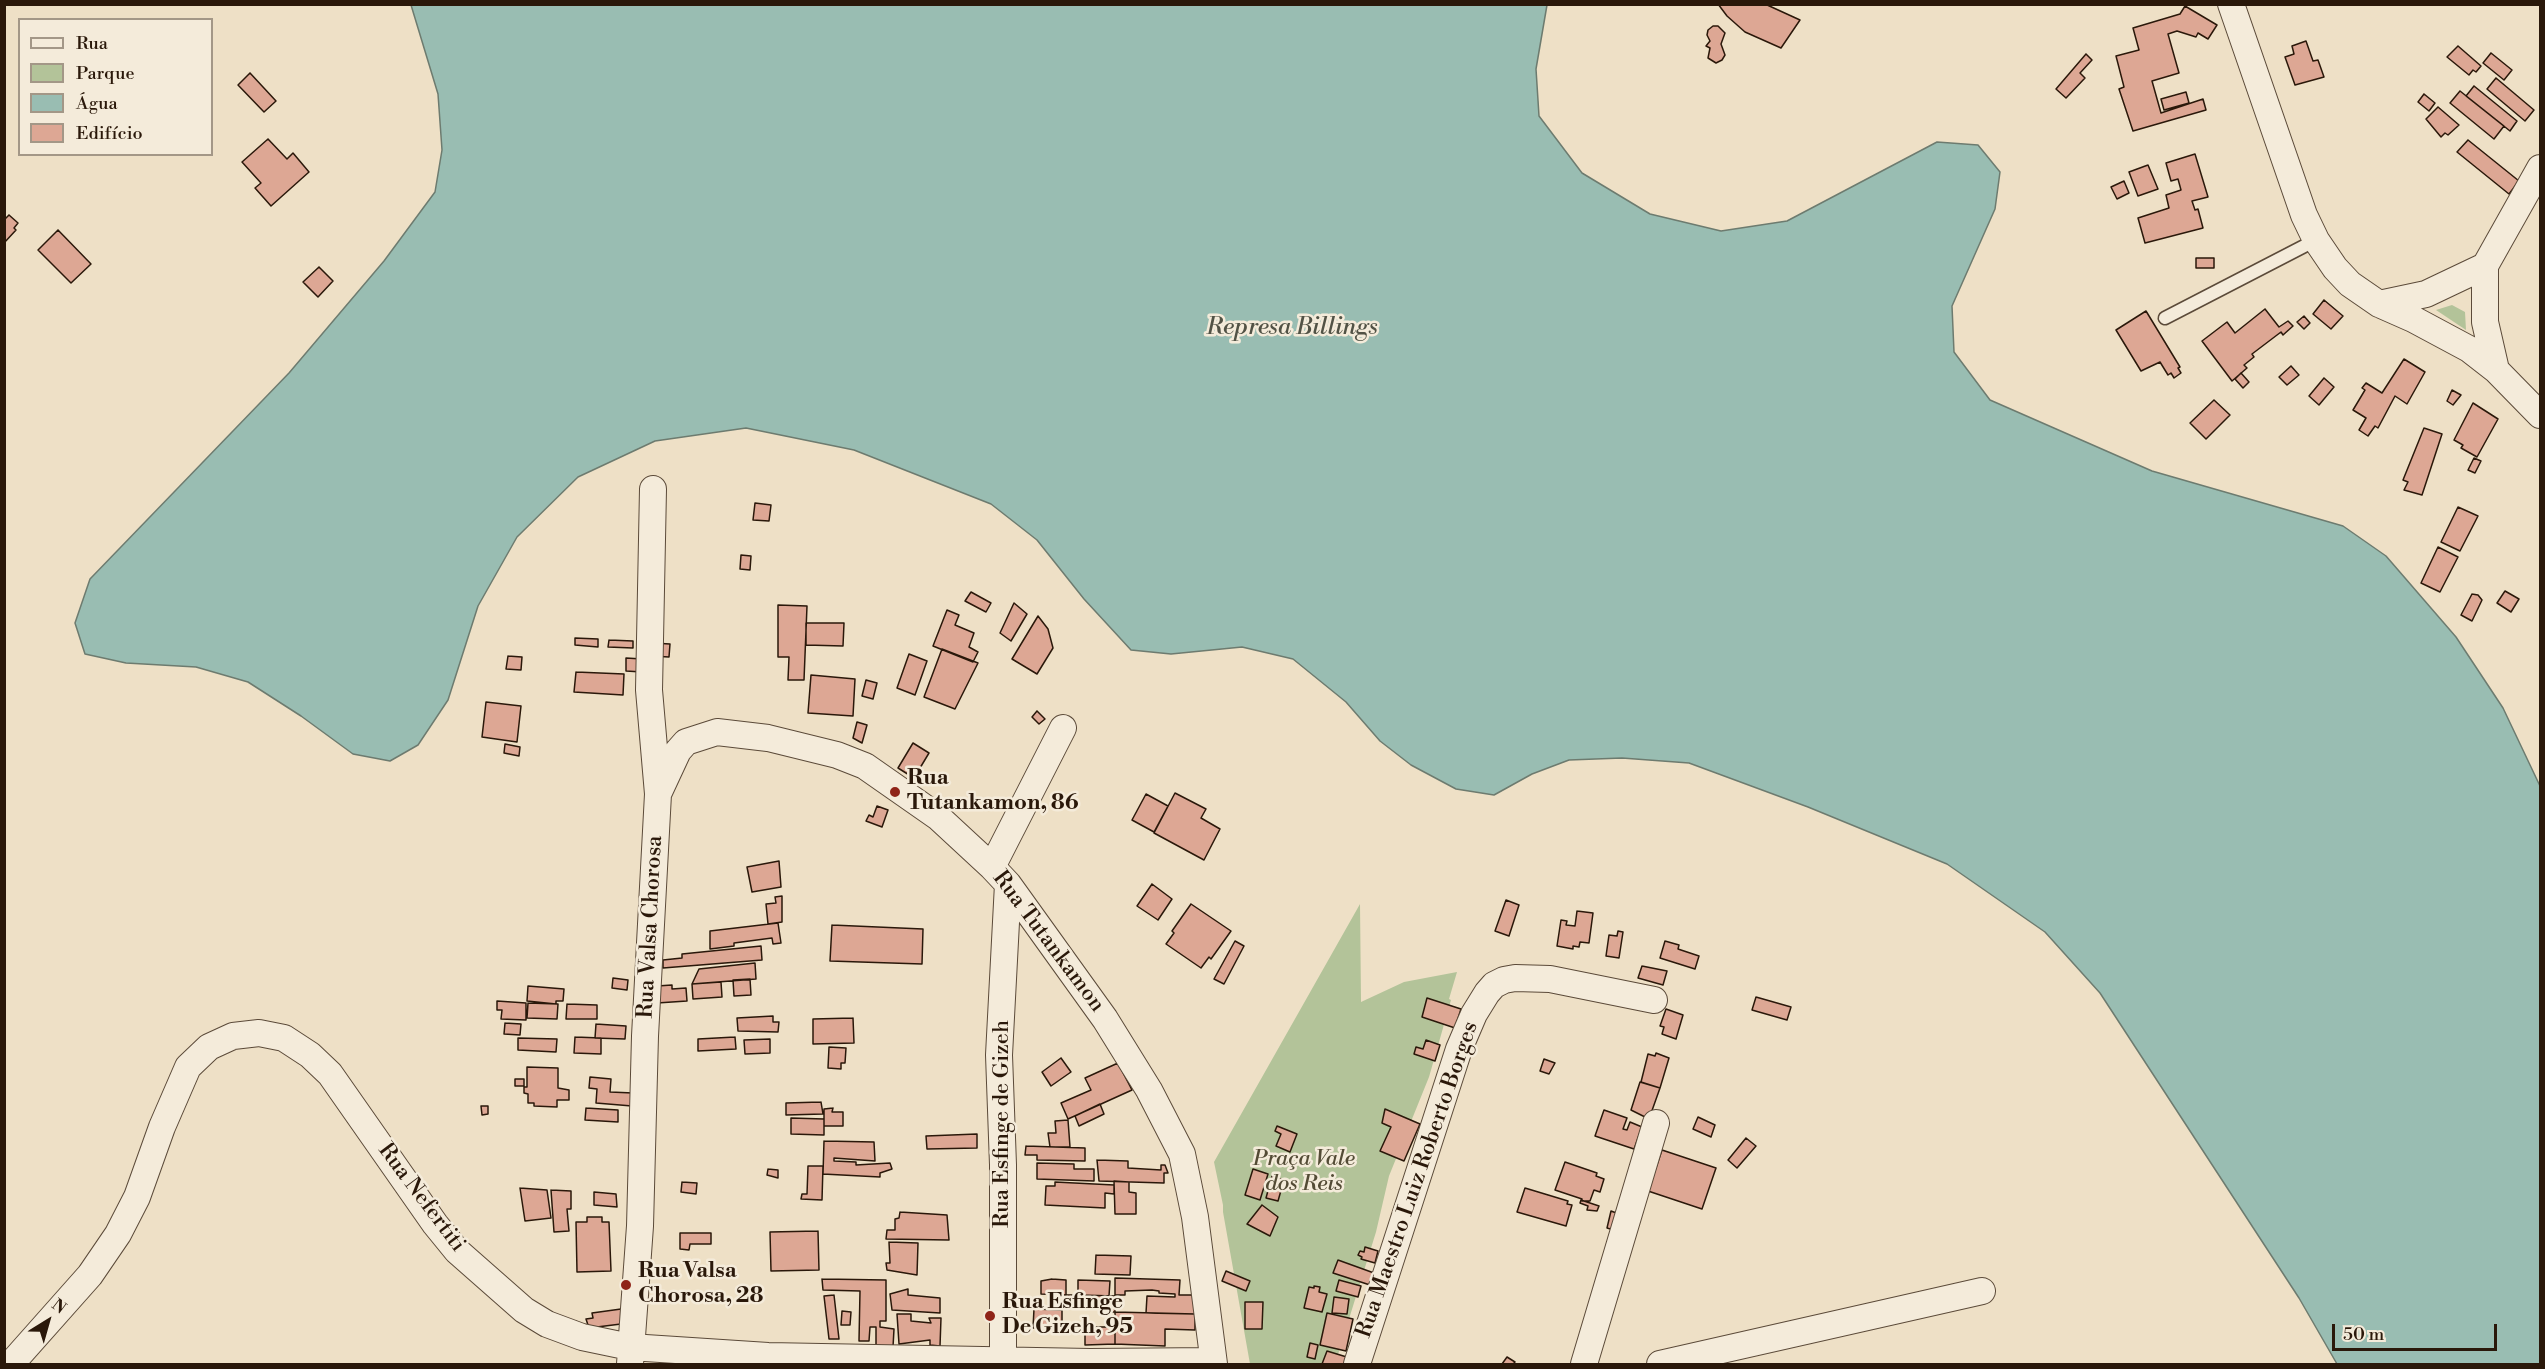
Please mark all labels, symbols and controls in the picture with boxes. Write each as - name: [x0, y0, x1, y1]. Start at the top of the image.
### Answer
- legend: [18, 18, 213, 156]
- text: Rua: [76, 32, 108, 55]
- text: Parque: [76, 62, 135, 85]
- text: Água: [76, 92, 118, 115]
- text: Edifício: [76, 122, 143, 145]
- water label: Represa Billings: [1206, 314, 1378, 342]
- place label: Rua Tutankamon, 86: [907, 766, 1079, 818]
- marker: Rua Tutankamon, 86: [888, 785, 902, 799]
- street label: Rua Valsa Chorosa: [633, 835, 669, 1019]
- street label: Rua Tutankamon: [986, 866, 1110, 1018]
- street label: Rua Maestro Luiz Roberto Borges: [1351, 1018, 1485, 1342]
- street label: Rua Esfinge de Gizeh: [990, 1020, 1016, 1228]
- street label: Rua Nefertiti: [372, 1138, 470, 1258]
- park label: Praça Vale dos Reis: [1253, 1147, 1355, 1198]
- place label: Rua Valsa Chorosa, 28: [638, 1259, 764, 1310]
- marker: Rua Valsa Chorosa, 28: [619, 1278, 633, 1292]
- place label: Rua Esfinge De Gizeh, 95: [1002, 1290, 1133, 1342]
- north arrow: [18, 1291, 78, 1351]
- text: N: [48, 1295, 70, 1318]
- marker: Rua Esfinge De Gizeh, 95: [983, 1309, 997, 1323]
- scale bar: [2335, 1312, 2500, 1350]
- text: 50 m: [2343, 1323, 2384, 1346]

